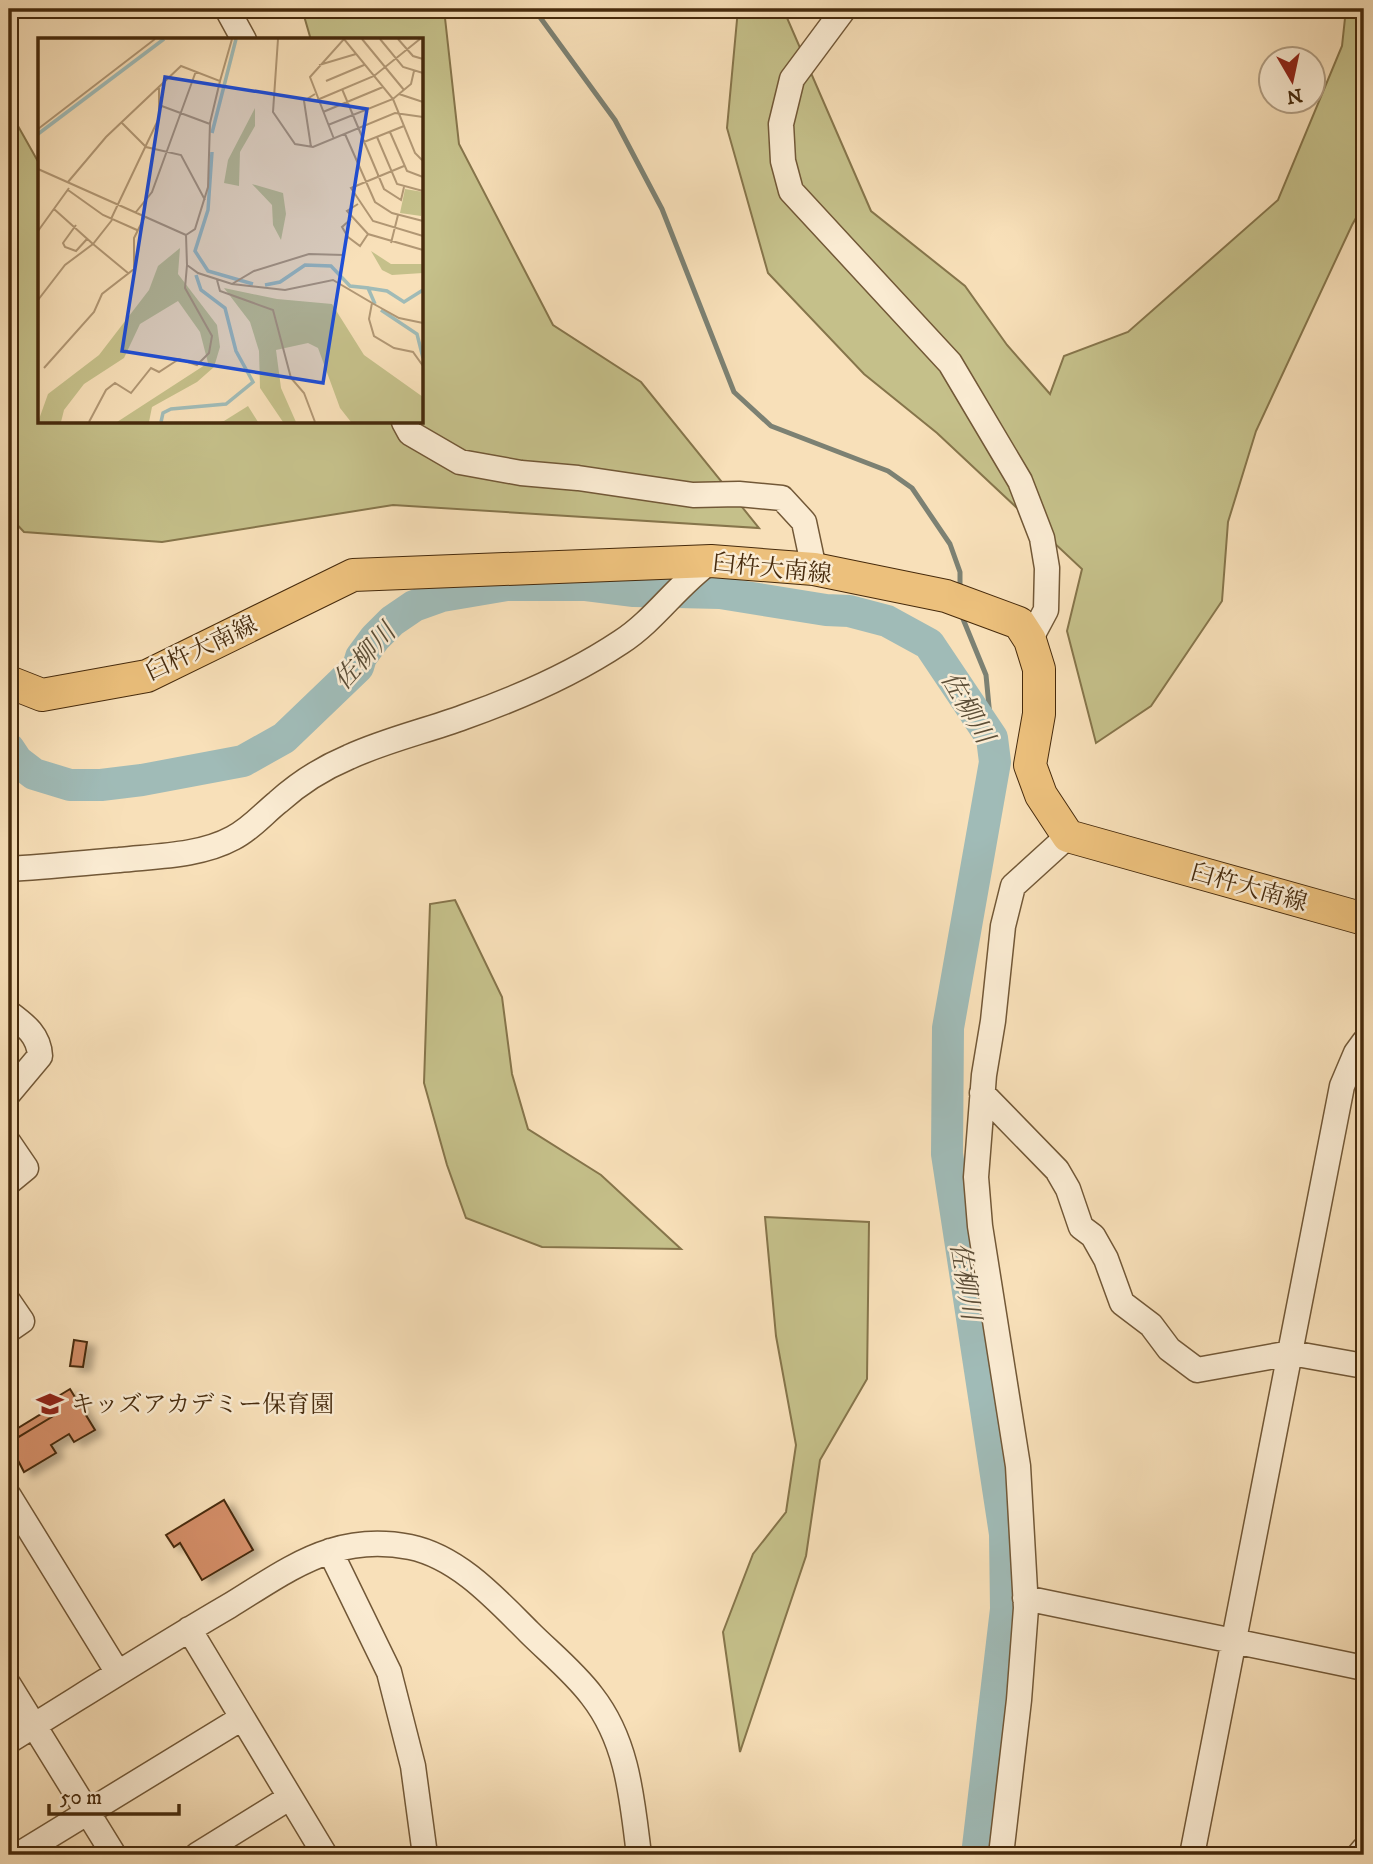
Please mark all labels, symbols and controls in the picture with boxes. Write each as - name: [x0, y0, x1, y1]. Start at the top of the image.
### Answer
- inset map: [38, 38, 424, 424]
- north arrow: [1258, 46, 1328, 116]
- text: N: [1285, 83, 1304, 108]
- street label: 臼杵大南線: [711, 548, 833, 590]
- street label: 臼杵大南線: [141, 610, 262, 688]
- water label: 佐柳川: [327, 615, 405, 697]
- water label: 佐柳川: [933, 666, 1002, 752]
- street label: 臼杵大南線: [1187, 857, 1311, 919]
- water label: 佐柳川: [942, 1240, 987, 1325]
- school or university icon: キッズアカデミー保育園: [35, 1389, 65, 1419]
- place label: キッズアカデミー保育園: [71, 1390, 334, 1420]
- scale bar: [49, 1773, 178, 1817]
- text: 50 m: [60, 1785, 102, 1811]

